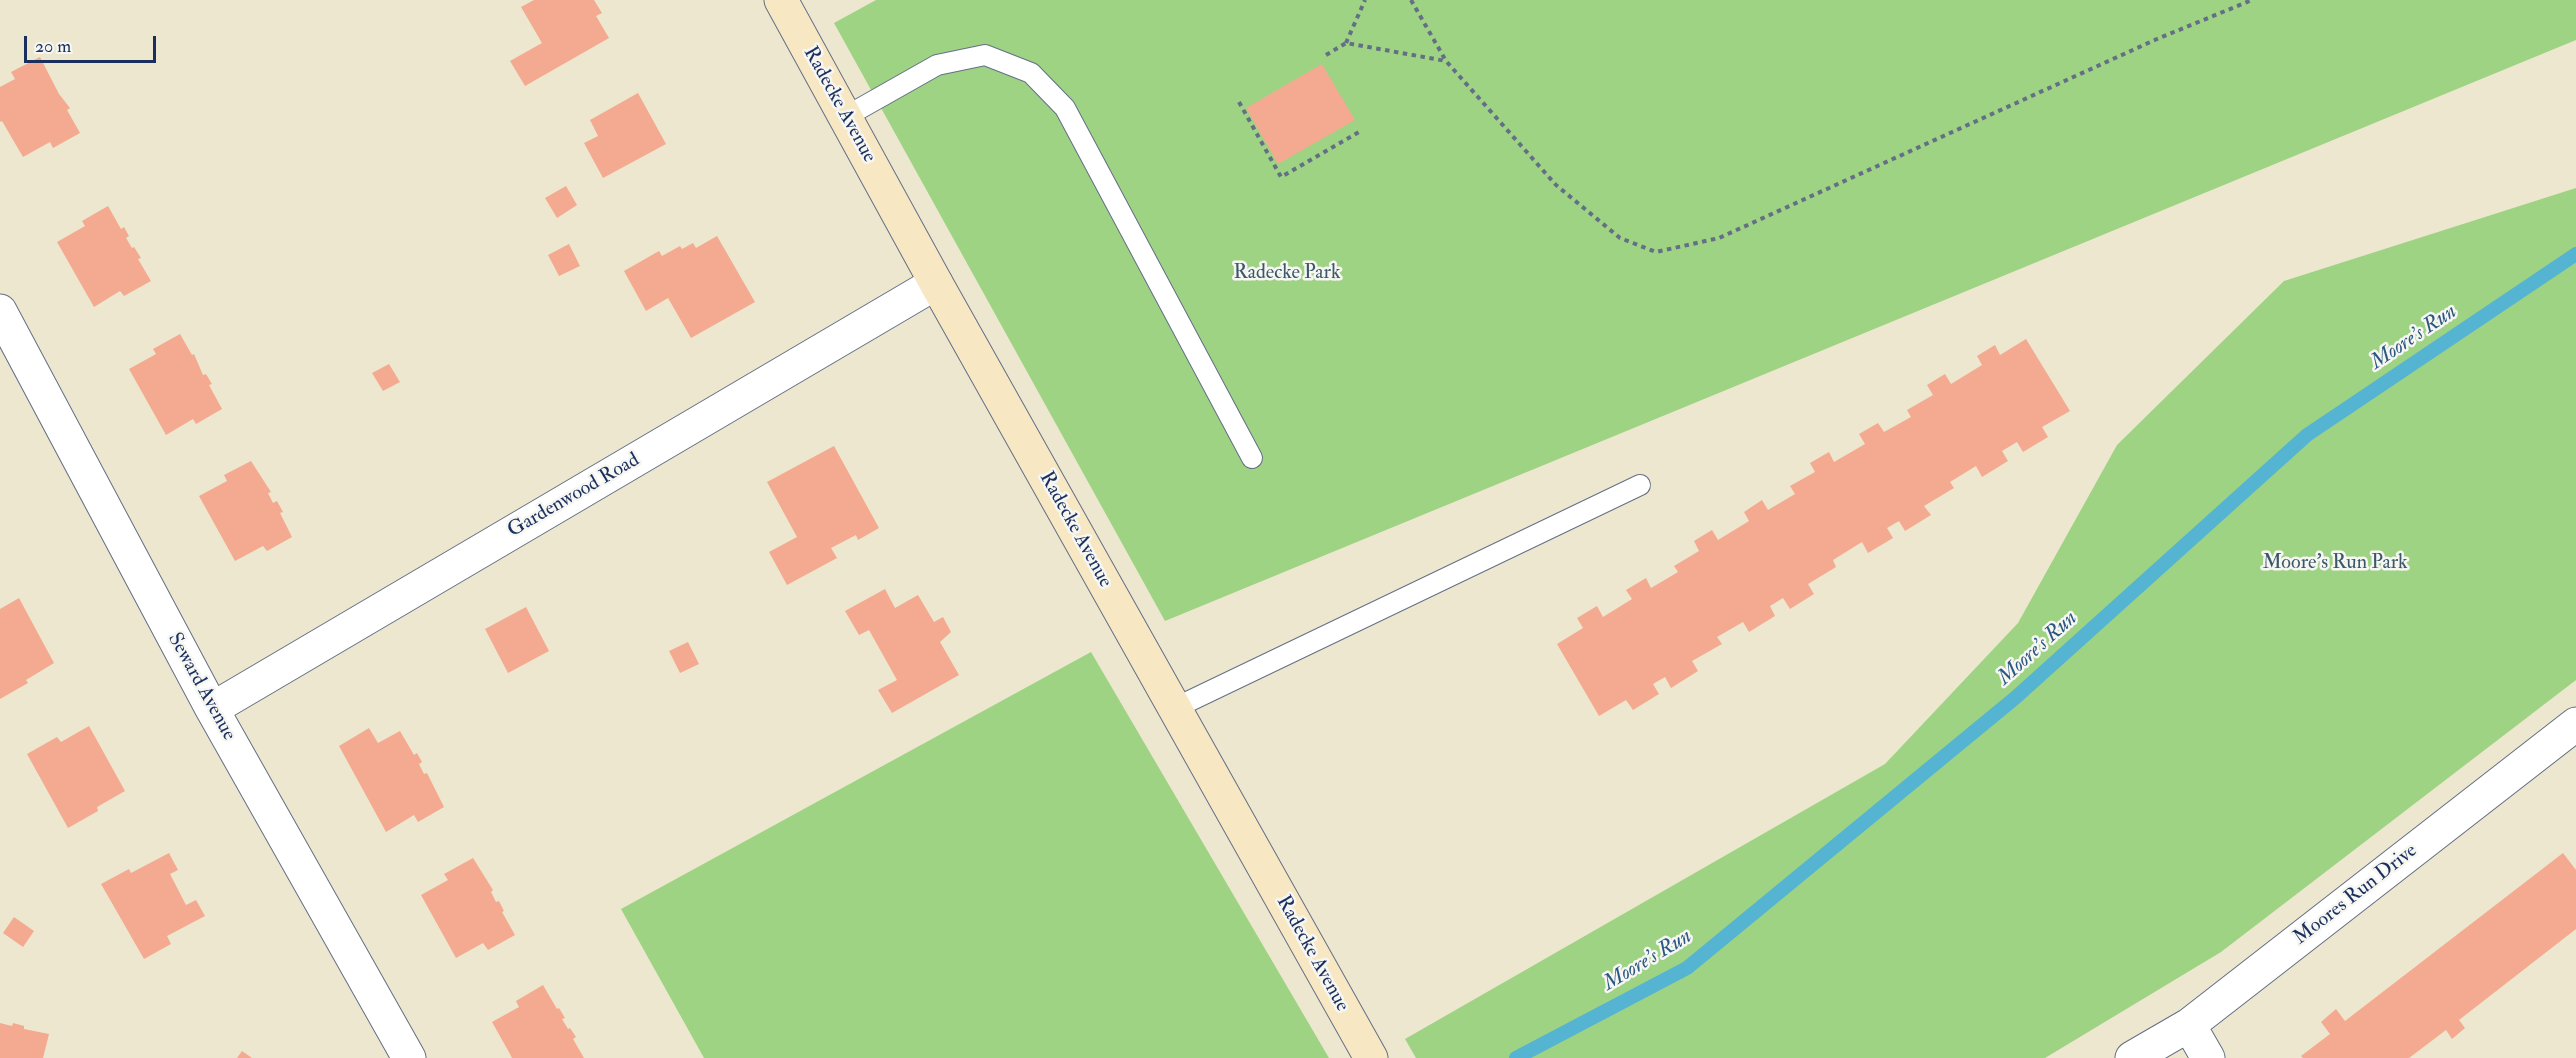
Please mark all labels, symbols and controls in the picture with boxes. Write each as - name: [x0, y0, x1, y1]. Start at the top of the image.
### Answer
- scale bar: [27, 24, 159, 62]
- text: 20 m: [35, 35, 71, 58]
- street label: Radecke Avenue: [797, 43, 881, 167]
- park label: Radecke Park: [1233, 262, 1341, 286]
- water label: Moore's Run: [2366, 300, 2462, 376]
- street label: Gardenwood Road: [504, 449, 644, 543]
- street label: Radecke Avenue: [1033, 468, 1117, 592]
- park label: Moore's Run Park: [2262, 552, 2408, 576]
- water label: Moore's Run: [1993, 607, 2083, 691]
- street label: Seward Avenue: [162, 629, 240, 745]
- street label: Moores Run Drive: [2290, 839, 2422, 951]
- street label: Radecke Avenue: [1270, 892, 1354, 1016]
- water label: Moore's Run: [1599, 925, 1697, 997]

